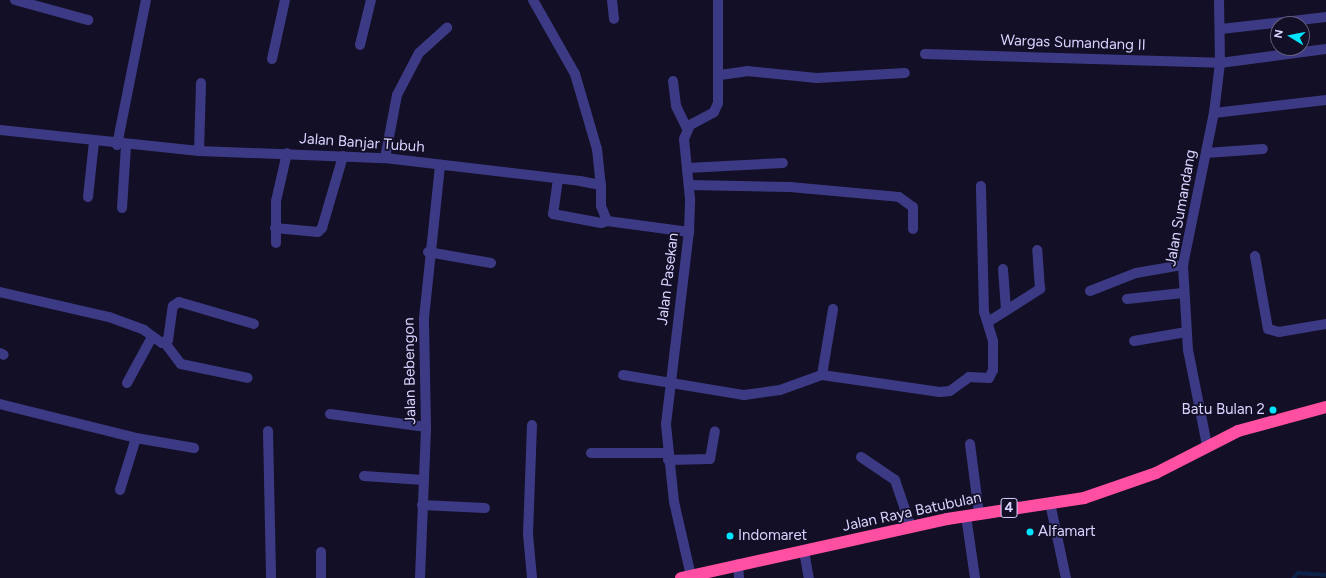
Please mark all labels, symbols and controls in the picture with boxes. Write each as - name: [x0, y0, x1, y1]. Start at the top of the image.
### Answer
- north arrow: [1270, 16, 1310, 56]
- text: N: [1272, 29, 1286, 39]
- street label: Wargas Sumandang II: [1000, 31, 1146, 55]
- street label: Jalan Banjar Tubuh: [299, 130, 425, 156]
- street label: Jalan Sumandang: [1162, 148, 1200, 268]
- street label: Jalan Pasekan: [653, 232, 683, 326]
- street label: Jalan Bebengon: [400, 317, 420, 425]
- place label: Batu Bulan 2: [1181, 401, 1265, 419]
- marker: Batu Bulan 2: [1268, 405, 1278, 415]
- street label: Jalan Raya Batubulan: [841, 488, 983, 536]
- road number: 4: [1000, 496, 1018, 520]
- place label: Alfamart: [1038, 523, 1096, 541]
- place label: Indomaret: [738, 527, 807, 545]
- marker: Alfamart: [1025, 527, 1035, 537]
- marker: Indomaret: [725, 531, 735, 541]

